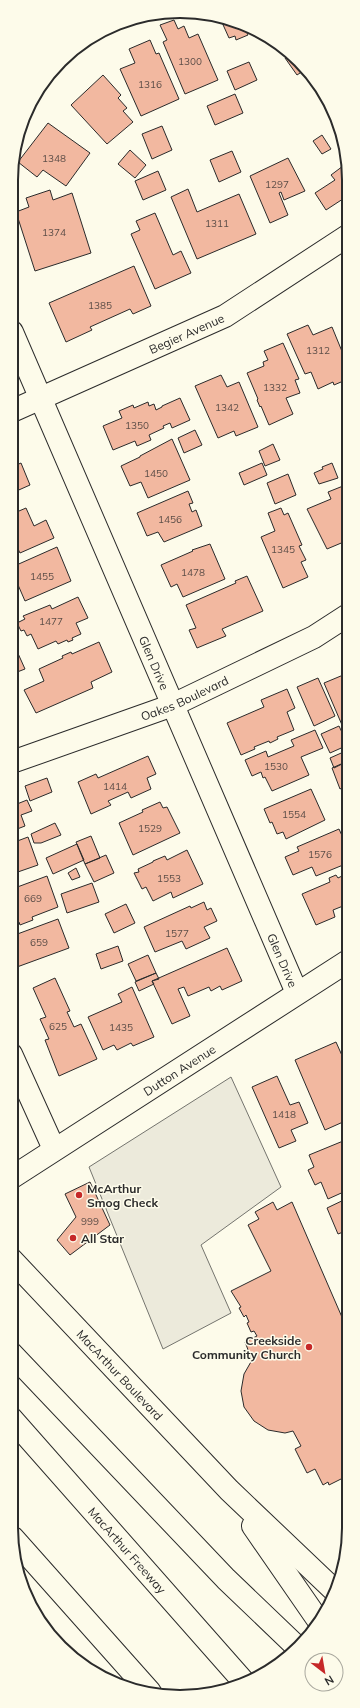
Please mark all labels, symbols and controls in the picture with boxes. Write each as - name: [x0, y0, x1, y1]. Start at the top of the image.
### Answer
- house number: 1300: [178, 55, 202, 68]
- house number: 1316: [138, 78, 162, 91]
- house number: 1348: [42, 152, 66, 165]
- house number: 1297: [265, 178, 289, 191]
- house number: 1311: [205, 217, 229, 230]
- house number: 1374: [42, 226, 66, 239]
- house number: 1385: [88, 299, 112, 312]
- street label: Begier Avenue: [147, 310, 226, 356]
- house number: 1312: [306, 344, 330, 357]
- house number: 1332: [263, 381, 287, 394]
- house number: 1342: [215, 401, 239, 414]
- house number: 1350: [125, 419, 149, 432]
- house number: 1450: [144, 467, 168, 480]
- house number: 1456: [158, 513, 182, 526]
- house number: 1345: [271, 543, 295, 556]
- house number: 1478: [181, 566, 205, 579]
- house number: 1455: [30, 570, 54, 583]
- house number: 1477: [39, 615, 63, 628]
- street label: Glen Drive: [136, 633, 173, 692]
- street label: Oakes Boulevard: [138, 672, 231, 723]
- house number: 1530: [264, 760, 288, 773]
- house number: 1414: [103, 780, 127, 793]
- house number: 1554: [282, 808, 306, 821]
- house number: 1529: [138, 822, 162, 835]
- house number: 1576: [308, 848, 332, 861]
- house number: 1553: [157, 872, 181, 885]
- house number: 669: [24, 892, 42, 905]
- house number: 1577: [165, 927, 189, 940]
- street label: Glen Drive: [265, 931, 301, 989]
- house number: 659: [30, 936, 48, 949]
- house number: 625: [49, 1020, 67, 1033]
- house number: 1435: [109, 1021, 133, 1034]
- street label: Dutton Avenue: [140, 1041, 218, 1098]
- house number: 1418: [272, 1108, 296, 1121]
- place label: McArthur Smog Check: [87, 1181, 158, 1210]
- marker: McArthur Smog Check: [74, 1190, 84, 1200]
- house number: 999: [81, 1215, 99, 1228]
- place label: All Star: [81, 1231, 124, 1246]
- marker: All Star: [68, 1233, 78, 1243]
- street label: MacArthur Boulevard: [74, 1326, 166, 1423]
- place label: Creekside Community Church: [192, 1333, 301, 1362]
- marker: Creekside Community Church: [304, 1342, 314, 1352]
- street label: MacArthur Freeway: [85, 1504, 170, 1597]
- north arrow: [304, 1652, 344, 1692]
- text: N: [322, 1672, 336, 1689]

